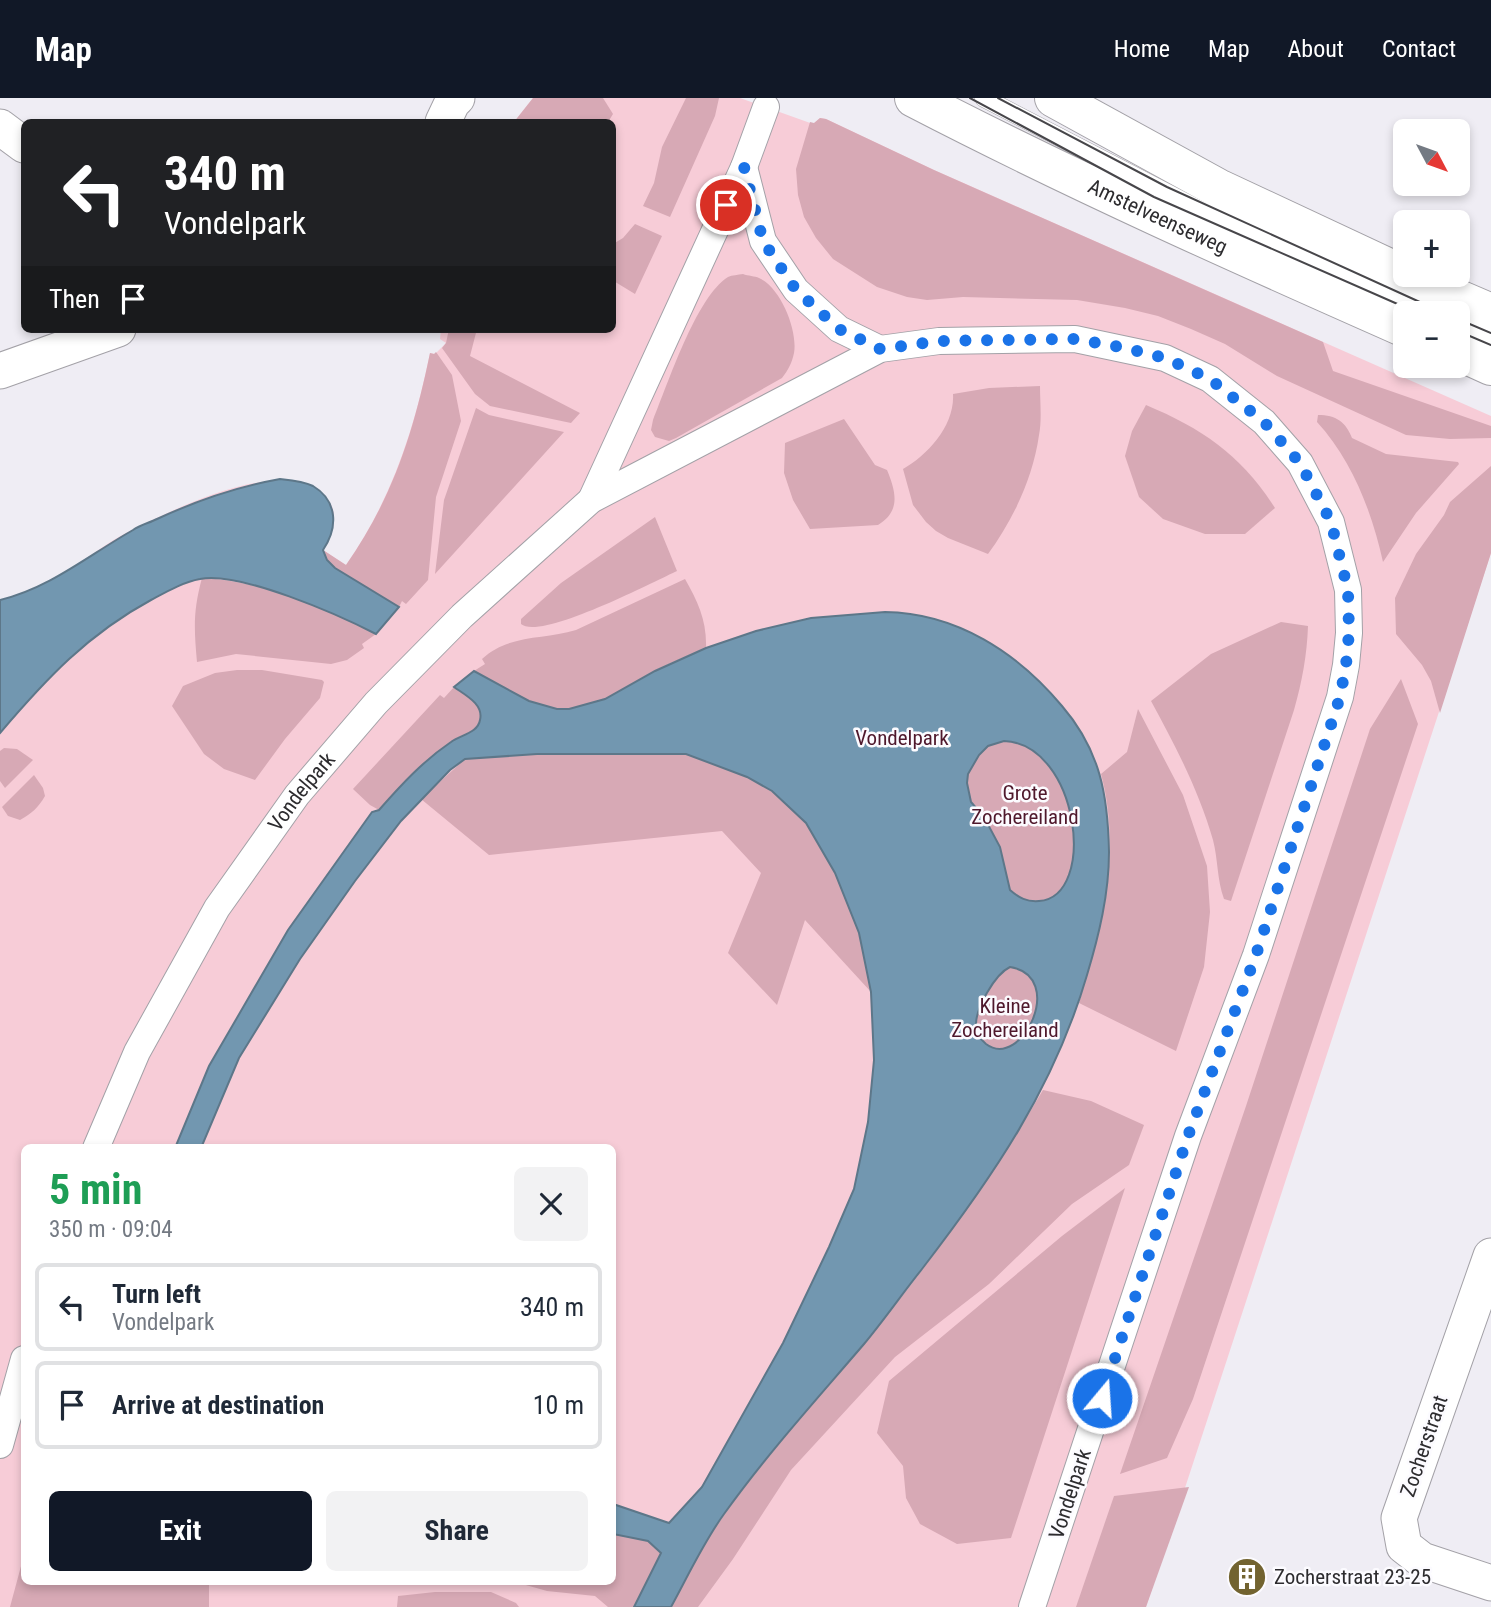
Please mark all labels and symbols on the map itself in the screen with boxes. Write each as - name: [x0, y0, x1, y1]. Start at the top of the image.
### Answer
- north arrow: [1393, 119, 1470, 196]
- street label: Amstelveenseweg: [1084, 174, 1231, 259]
- pin: [696, 175, 756, 235]
- park label: Vondelpark: [855, 726, 949, 750]
- street label: Vondelpark: [263, 747, 340, 836]
- park label: Grote Zochereiland: [971, 781, 1079, 829]
- park label: Kleine Zochereiland: [951, 994, 1059, 1042]
- position arrow: [1065, 1361, 1139, 1435]
- street label: Zocherstraat: [1395, 1392, 1453, 1500]
- street label: Vondelpark: [1044, 1445, 1096, 1542]
- building icon: Zocherstraat 23-25: [1226, 1556, 1268, 1598]
- place label: Zocherstraat 23-25: [1274, 1565, 1431, 1589]

